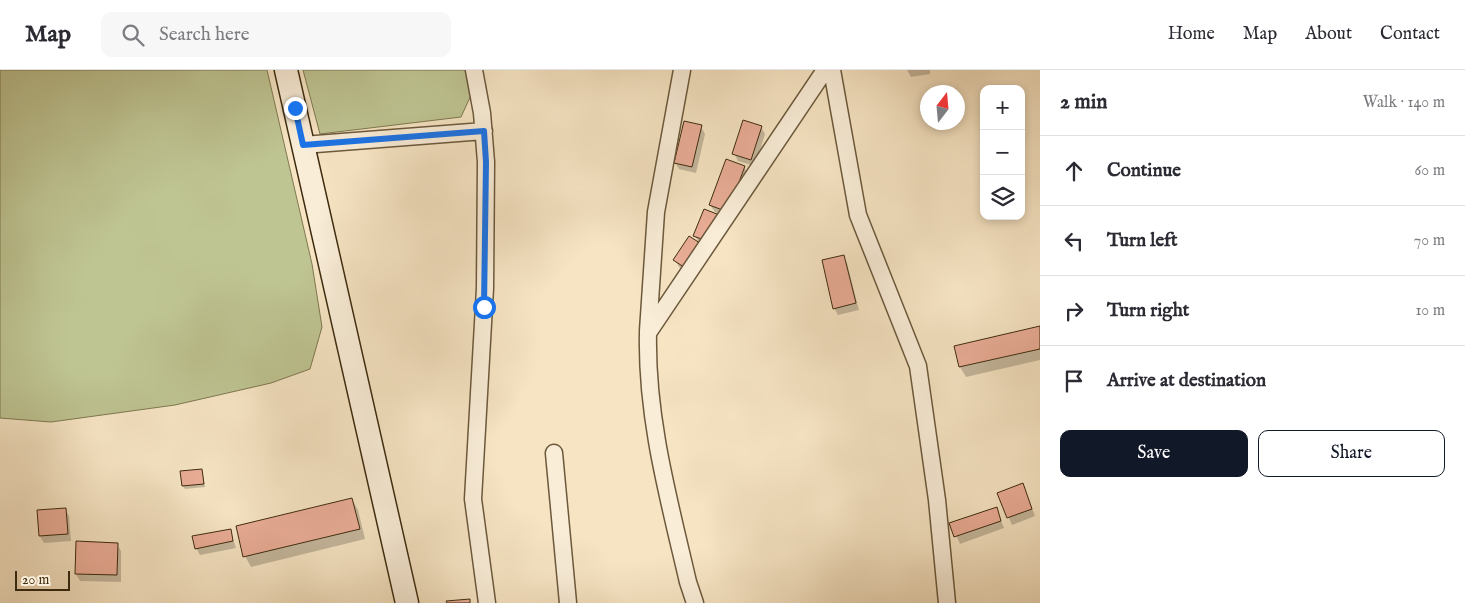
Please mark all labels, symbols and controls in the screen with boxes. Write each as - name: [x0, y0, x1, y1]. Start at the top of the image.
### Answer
- search box: [101, 12, 451, 57]
- text: Map: [25, 19, 71, 50]
- icon: search: [119, 21, 147, 49]
- text: Search here: [159, 23, 250, 47]
- text: Home: [1168, 23, 1215, 46]
- text: Map: [1243, 23, 1277, 46]
- text: About: [1305, 23, 1352, 46]
- text: Contact: [1380, 23, 1440, 46]
- north arrow: [920, 85, 965, 130]
- map controls: [980, 85, 1025, 220]
- button: +: [980, 85, 1025, 130]
- text: 2 min: [1060, 89, 1107, 116]
- text: Walk · 140 m: [1363, 93, 1445, 113]
- route end: [284, 97, 307, 120]
- button: −: [980, 130, 1025, 175]
- icon: ahead: [1060, 157, 1088, 185]
- text: Continue: [1107, 159, 1181, 183]
- text: 60 m: [1415, 161, 1445, 181]
- button: layers: [980, 175, 1025, 220]
- icon: left: [1060, 227, 1088, 255]
- text: Turn left: [1107, 229, 1178, 253]
- text: 70 m: [1414, 231, 1445, 251]
- route start: [473, 296, 496, 319]
- icon: right: [1060, 297, 1088, 325]
- text: Turn right: [1107, 299, 1189, 323]
- text: 10 m: [1415, 301, 1445, 321]
- icon: arrive: [1060, 367, 1088, 395]
- text: Arrive at destination: [1107, 369, 1266, 393]
- button: Save: [1060, 430, 1248, 477]
- button: Share: [1258, 430, 1445, 477]
- scale bar: [15, 568, 70, 591]
- text: 20 m: [22, 571, 49, 589]

